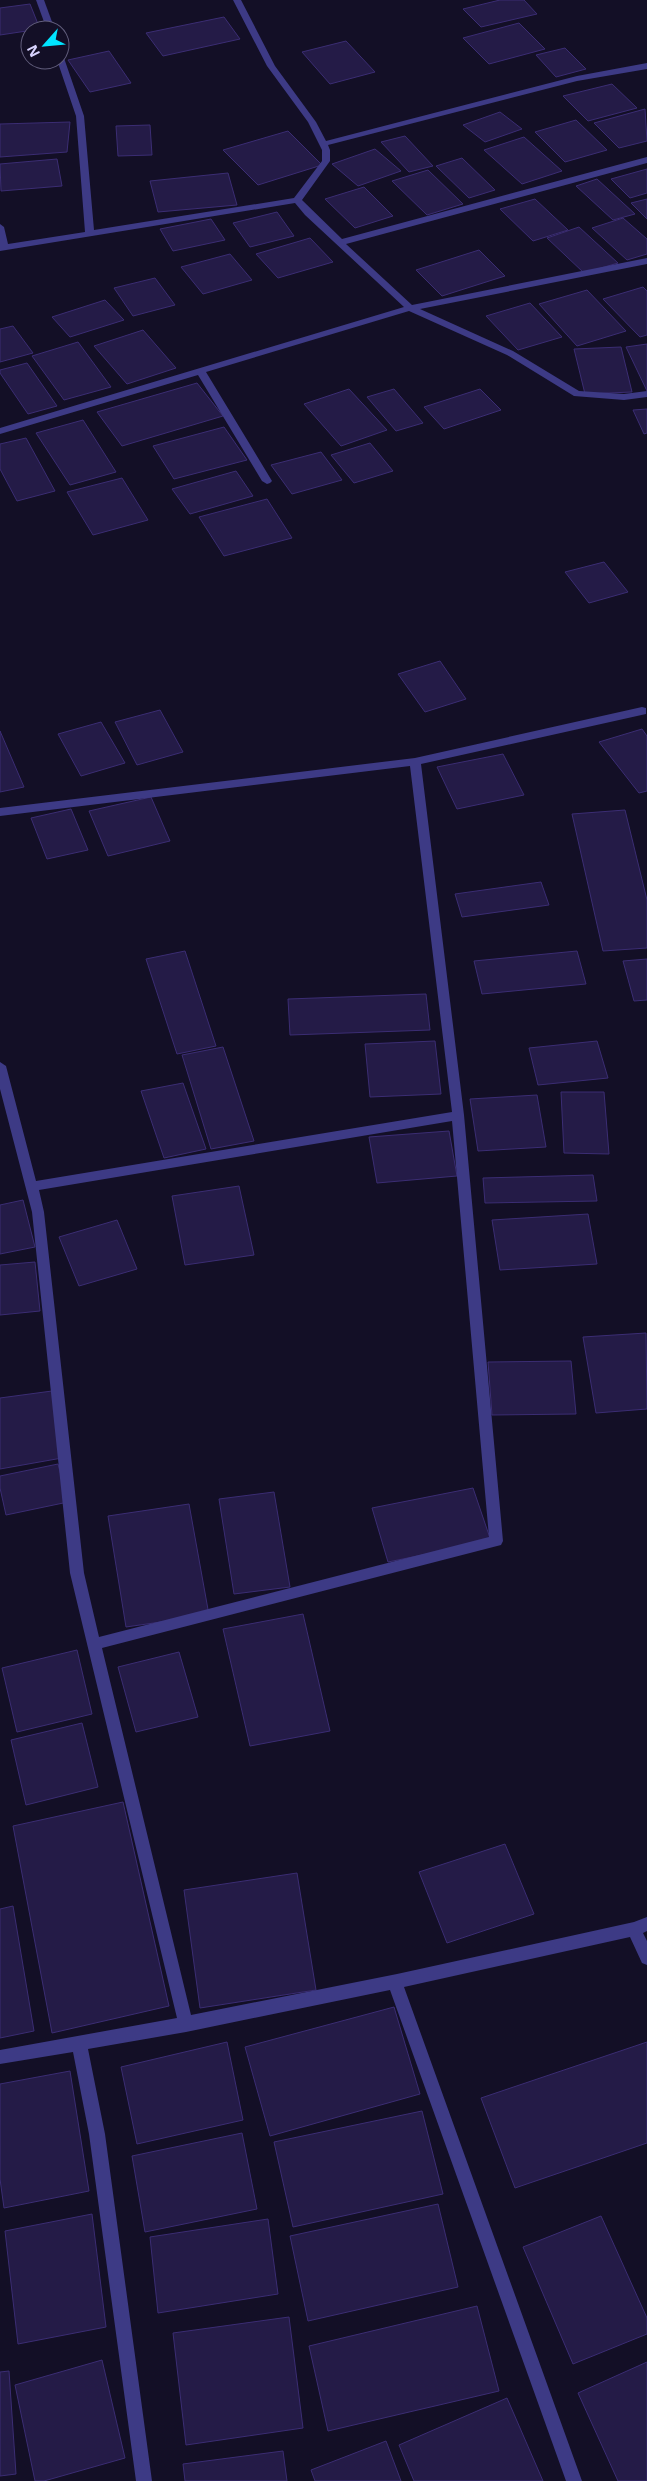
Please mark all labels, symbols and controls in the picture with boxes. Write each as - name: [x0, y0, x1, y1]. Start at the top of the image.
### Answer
- north arrow: [20, 20, 70, 70]
- text: N: [22, 42, 44, 61]

